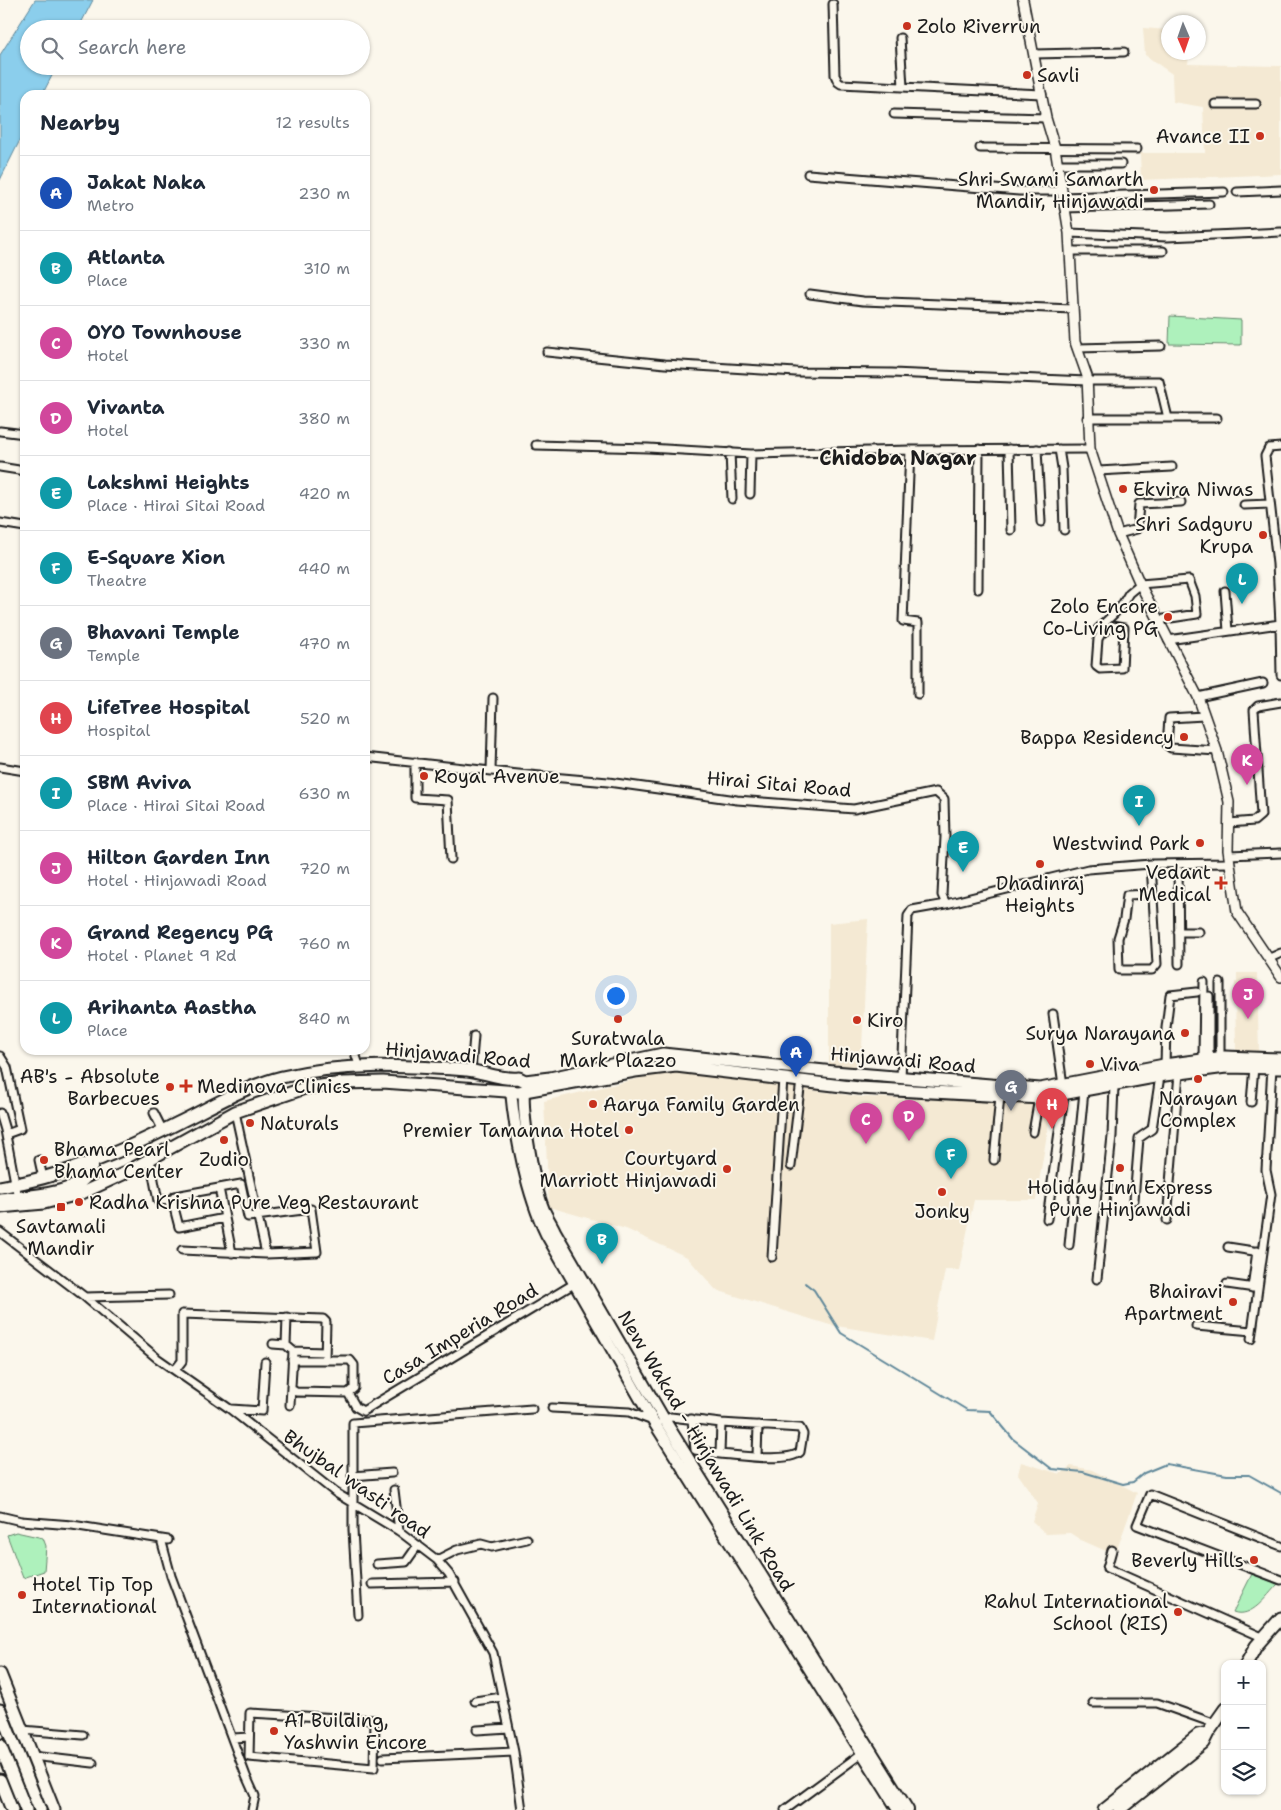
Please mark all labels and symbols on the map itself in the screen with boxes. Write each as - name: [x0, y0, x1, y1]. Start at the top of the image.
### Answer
- place label: Zolo Riverrun: [917, 14, 1041, 39]
- north arrow: [1161, 15, 1206, 60]
- marker: Zolo Riverrun: [901, 20, 913, 32]
- place label: Savli: [1037, 63, 1080, 88]
- marker: Savli: [1021, 69, 1033, 81]
- place label: Avance II: [1156, 124, 1250, 149]
- marker: Avance II: [1254, 130, 1266, 142]
- place label: Shri Swami Samarth Mandir, Hinjawadi: [958, 167, 1144, 214]
- marker: Shri Swami Samarth Mandir, Hinjawadi: [1148, 184, 1160, 196]
- district label: Chidoba Nagar: [819, 445, 977, 471]
- place label: Ekvira Niwas: [1133, 477, 1254, 502]
- marker: Ekvira Niwas: [1117, 483, 1129, 495]
- place label: Shri Sadguru Krupa: [1135, 512, 1253, 559]
- marker: Shri Sadguru Krupa: [1257, 529, 1269, 541]
- pin: L: [1226, 563, 1258, 604]
- place label: Zolo Encore Co-Living PG: [1042, 594, 1158, 641]
- marker: Zolo Encore Co-Living PG: [1162, 611, 1174, 623]
- place label: Bappa Residency: [1020, 725, 1174, 750]
- marker: Bappa Residency: [1178, 731, 1190, 743]
- pin: K: [1231, 744, 1263, 785]
- place label: Royal Avenue: [434, 764, 560, 789]
- street label: Hirai Sitai Road: [706, 765, 852, 803]
- marker: Royal Avenue: [418, 770, 430, 782]
- pin: I: [1123, 785, 1155, 826]
- pin: E: [947, 831, 979, 872]
- place label: Westwind Park: [1052, 831, 1190, 856]
- marker: Westwind Park: [1194, 837, 1206, 849]
- marker: Dhadinraj Heights: [1034, 858, 1046, 870]
- place label: Vedant Medical: [1139, 860, 1211, 907]
- place label: Dhadinraj Heights: [996, 871, 1084, 918]
- marker: Vedant Medical: [1215, 877, 1227, 889]
- pin: J: [1232, 978, 1264, 1019]
- your location: [603, 983, 629, 1009]
- place label: Kiro: [867, 1008, 904, 1033]
- marker: Suratwala Mark Plazzo: [612, 1013, 624, 1025]
- marker: Kiro: [851, 1014, 863, 1026]
- place label: Surya Narayana: [1026, 1021, 1175, 1046]
- place label: Suratwala Mark Plazzo: [559, 1026, 677, 1073]
- marker: Surya Narayana: [1179, 1027, 1191, 1039]
- street label: Hinjawadi Road: [384, 1036, 532, 1074]
- pin: A: [780, 1036, 812, 1077]
- street label: Hinjawadi Road: [829, 1041, 977, 1079]
- place label: Viva: [1100, 1052, 1140, 1077]
- marker: Viva: [1084, 1058, 1096, 1070]
- place label: AB's - Absolute Barbecues: [20, 1064, 160, 1111]
- pin: G: [995, 1070, 1027, 1111]
- marker: Narayan Complex: [1192, 1073, 1204, 1085]
- place label: Medinova Clinics: [197, 1074, 351, 1099]
- marker: Medinova Clinics: [179, 1079, 193, 1093]
- marker: AB's - Absolute Barbecues: [164, 1081, 176, 1093]
- place label: Narayan Complex: [1158, 1086, 1238, 1133]
- pin: H: [1036, 1088, 1068, 1129]
- place label: Aarya Family Garden: [603, 1092, 800, 1117]
- marker: Aarya Family Garden: [587, 1098, 599, 1110]
- pin: D: [893, 1100, 925, 1141]
- pin: C: [850, 1103, 882, 1144]
- place label: Naturals: [260, 1111, 339, 1136]
- marker: Naturals: [244, 1117, 256, 1129]
- place label: Premier Tamanna Hotel: [403, 1118, 619, 1143]
- marker: Premier Tamanna Hotel: [623, 1124, 635, 1136]
- marker: Zudio: [218, 1134, 230, 1146]
- place label: Bhama Pearl Bhama Center: [54, 1137, 184, 1184]
- pin: F: [935, 1138, 967, 1179]
- place label: Courtyard Marriott Hinjawadi: [539, 1146, 717, 1193]
- place label: Zudio: [199, 1147, 249, 1172]
- marker: Bhama Pearl Bhama Center: [38, 1154, 50, 1166]
- marker: Holiday Inn Express Pune Hinjawadi: [1114, 1162, 1126, 1174]
- marker: Courtyard Marriott Hinjawadi: [721, 1163, 733, 1175]
- place label: Holiday Inn Express Pune Hinjawadi: [1027, 1175, 1213, 1222]
- marker: Jonky: [936, 1186, 948, 1198]
- place label: Radha Krishna Pure Veg Restaurant: [89, 1190, 419, 1215]
- marker: Radha Krishna Pure Veg Restaurant: [73, 1196, 85, 1208]
- place label: Jonky: [914, 1199, 970, 1224]
- marker: Savtamali Mandir: [55, 1201, 67, 1213]
- place label: Savtamali Mandir: [16, 1214, 106, 1261]
- pin: B: [586, 1223, 618, 1264]
- street label: Casa Imperia Road: [378, 1278, 542, 1390]
- place label: Bhairavi Apartment: [1124, 1279, 1223, 1326]
- marker: Bhairavi Apartment: [1227, 1296, 1239, 1308]
- street label: New Wakad - Hinjawadi Link Road: [612, 1306, 800, 1596]
- street label: Bhujbal wasti road: [279, 1424, 435, 1544]
- place label: Beverly Hills: [1131, 1548, 1244, 1573]
- marker: Beverly Hills: [1248, 1554, 1260, 1566]
- place label: Hotel Tip Top International: [32, 1572, 157, 1619]
- marker: Hotel Tip Top International: [16, 1589, 28, 1601]
- place label: Rahul International School (RIS): [984, 1589, 1168, 1636]
- marker: Rahul International School (RIS): [1172, 1606, 1184, 1618]
- place label: A1 Building, Yashwin Encore: [284, 1708, 427, 1755]
- marker: A1 Building, Yashwin Encore: [268, 1725, 280, 1737]

